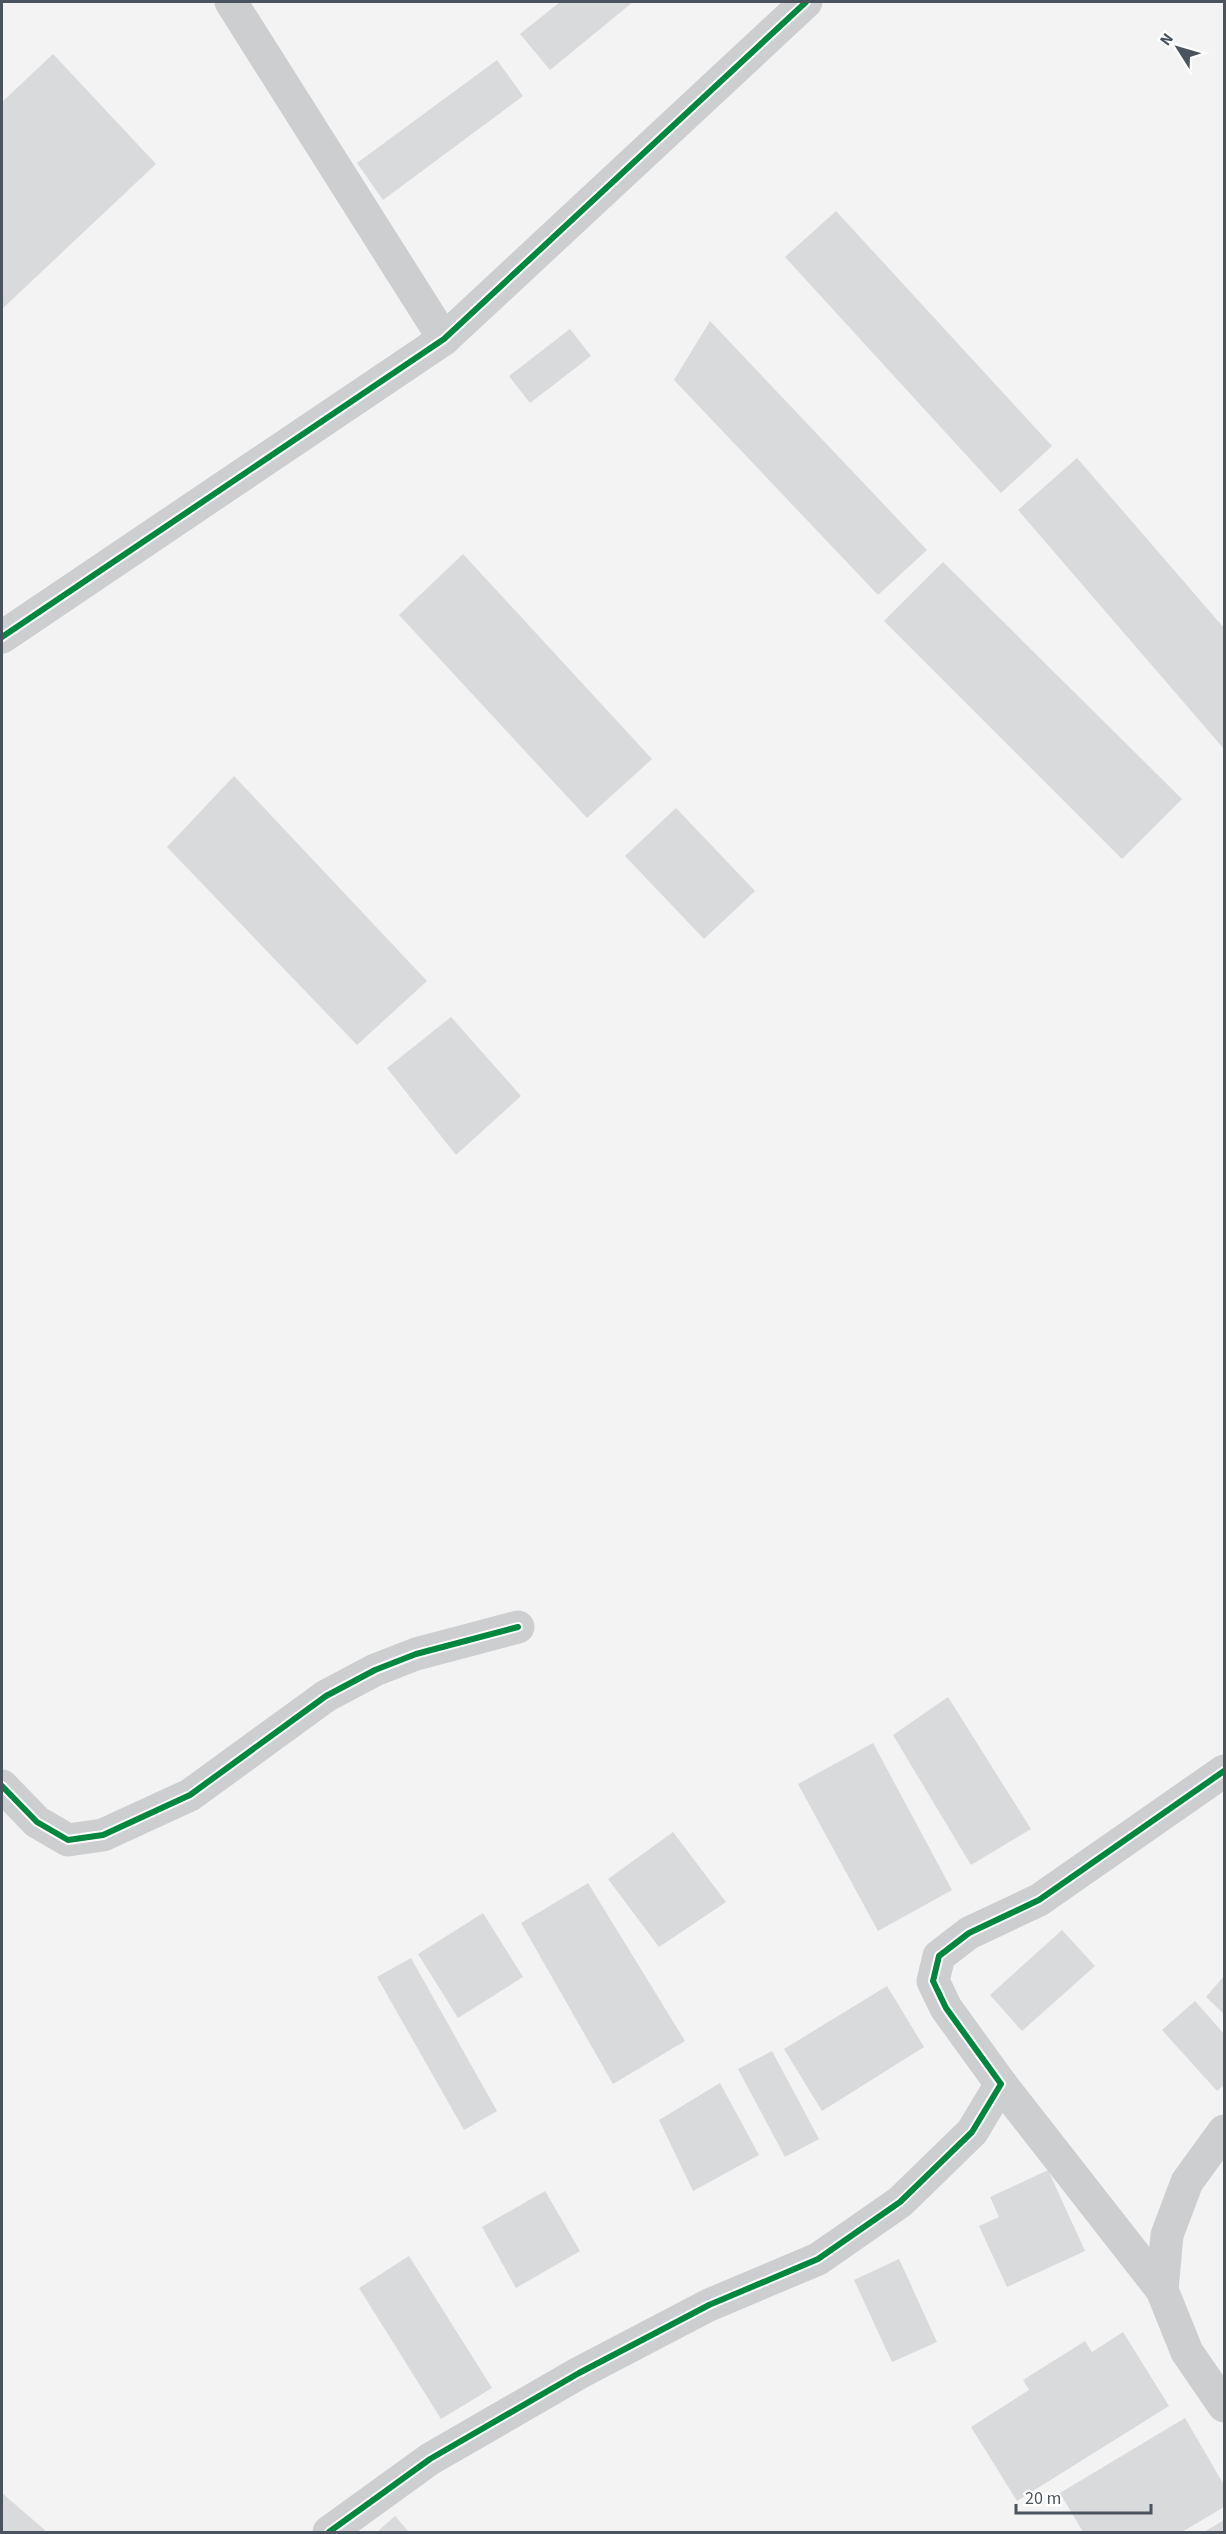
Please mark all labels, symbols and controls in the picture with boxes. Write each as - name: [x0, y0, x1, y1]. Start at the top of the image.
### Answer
- north arrow: [1148, 18, 1208, 78]
- text: N: [1155, 29, 1179, 50]
- scale bar: [1016, 2477, 1151, 2515]
- text: 20 m: [1025, 2486, 1061, 2511]

